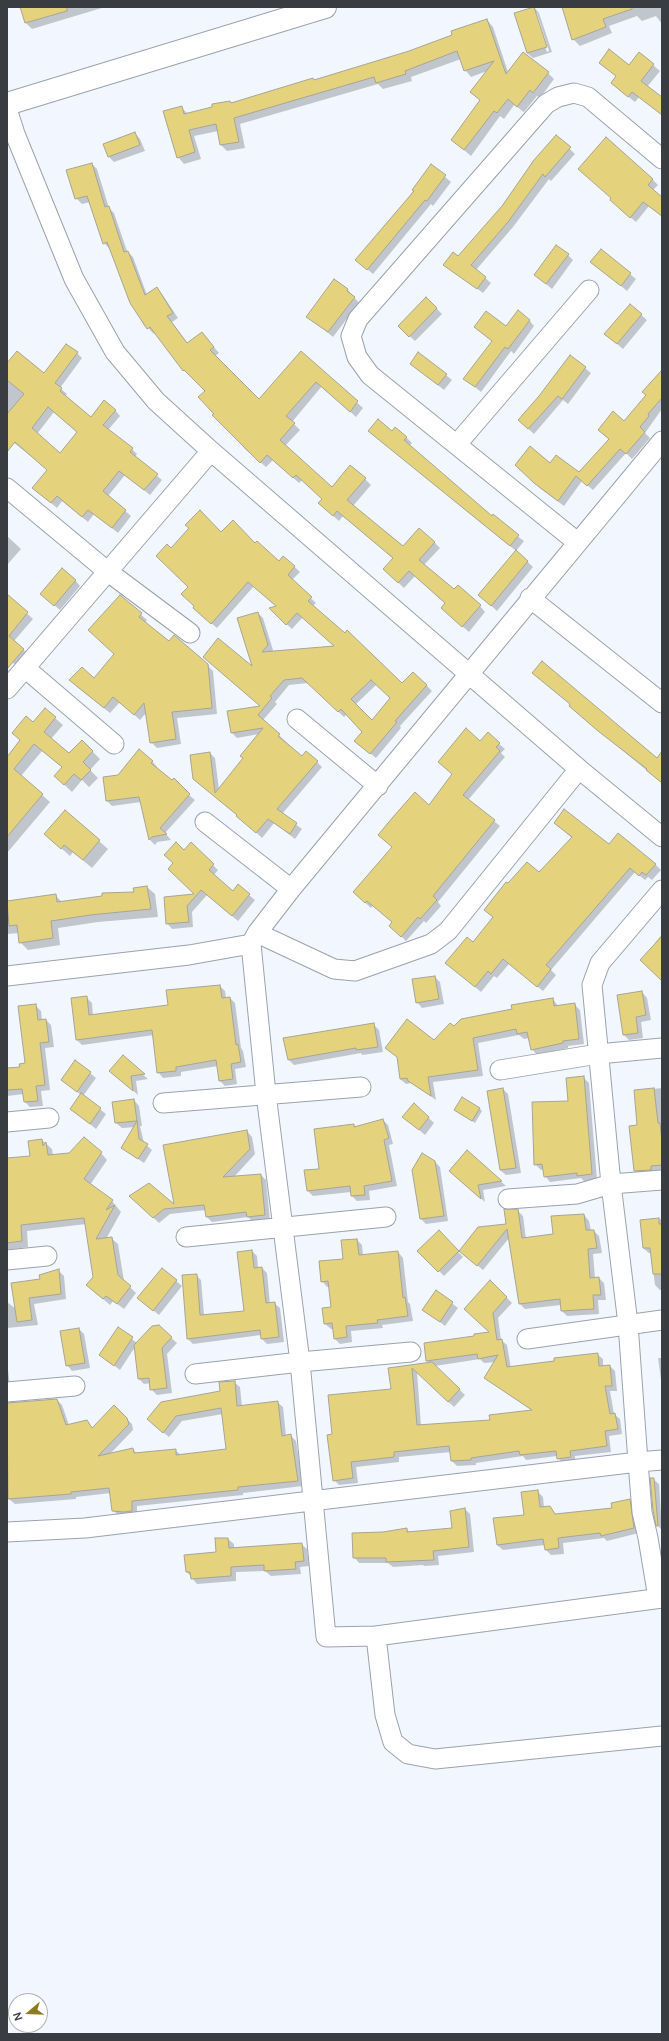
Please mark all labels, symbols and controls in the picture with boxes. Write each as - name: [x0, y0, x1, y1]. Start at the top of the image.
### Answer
- north arrow: [8, 1993, 48, 2033]
- text: N: [9, 2011, 26, 2023]

